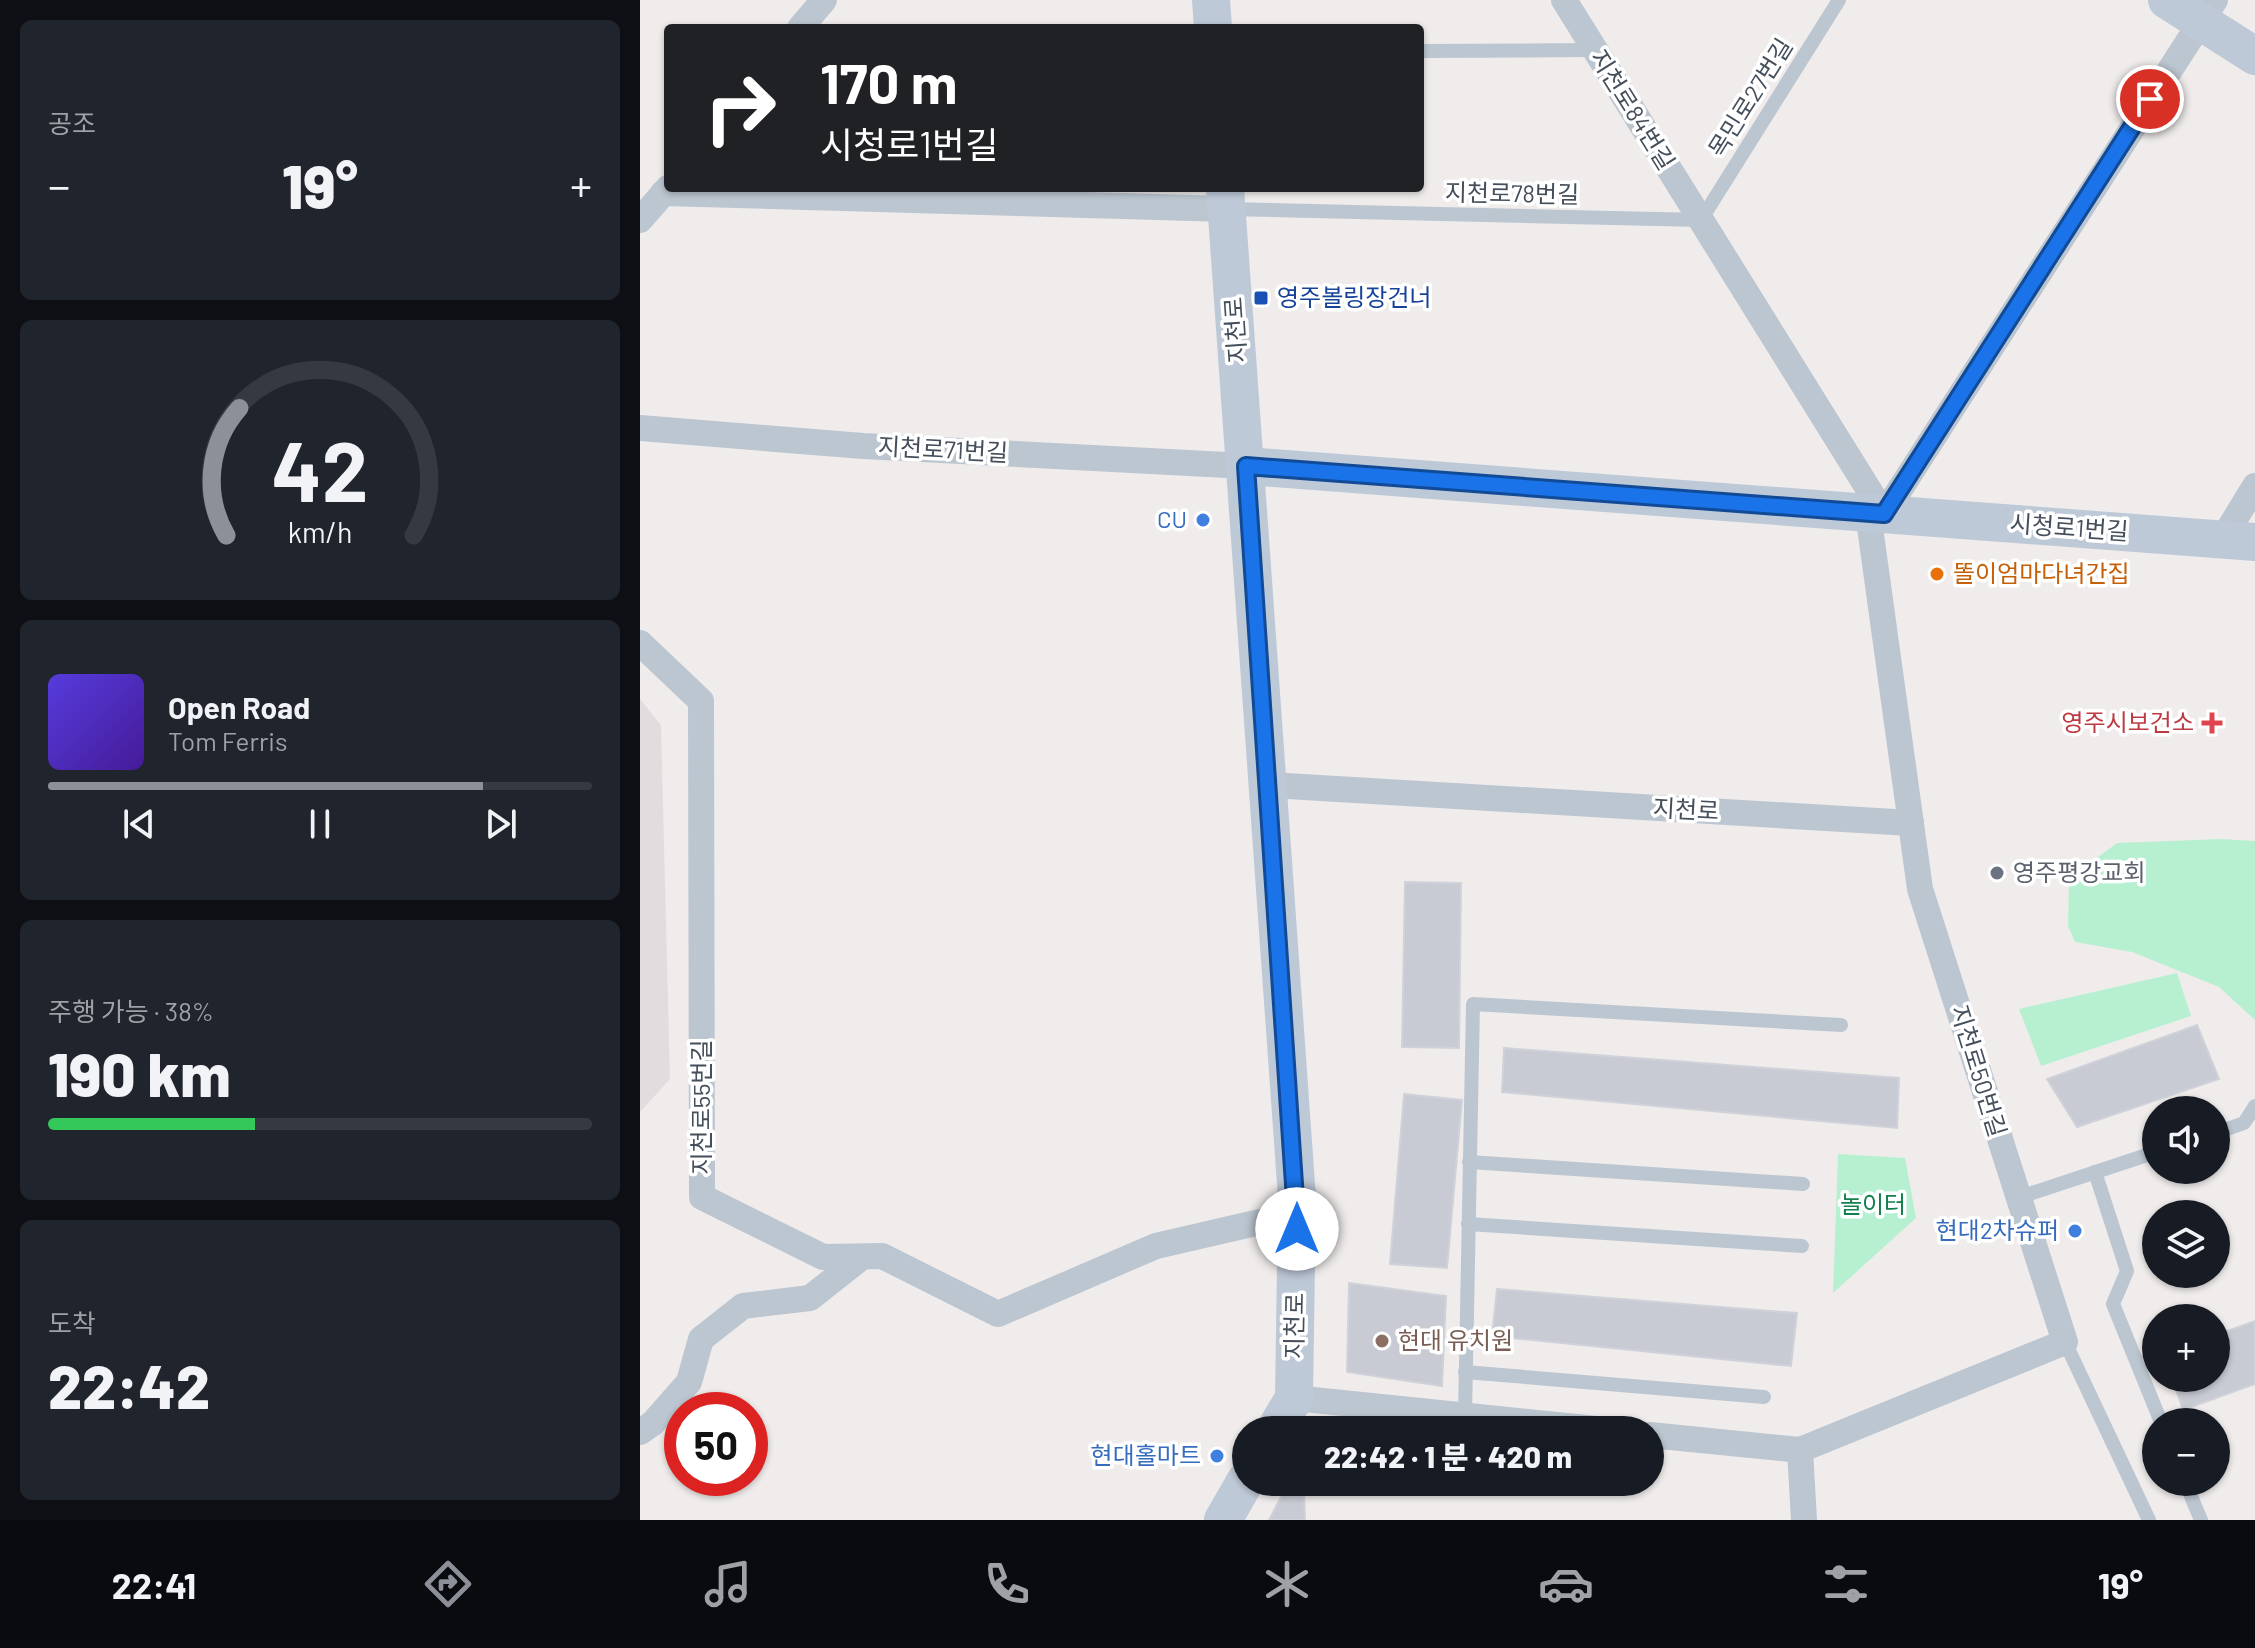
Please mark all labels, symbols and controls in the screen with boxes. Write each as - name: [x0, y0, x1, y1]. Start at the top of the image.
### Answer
- street label: 목민로27번길: [1702, 32, 1798, 162]
- street label: 지천로84번길: [1585, 44, 1682, 175]
- text: 170 m: [820, 48, 957, 115]
- icon: right: [688, 56, 792, 160]
- pin: [2116, 65, 2184, 133]
- icon: arrive: [2128, 77, 2172, 121]
- text: 공조: [48, 107, 96, 138]
- text: 시청로1번길: [820, 122, 998, 165]
- text: 19°: [282, 149, 358, 221]
- text: −: [48, 158, 70, 211]
- text: +: [570, 158, 592, 211]
- street label: 지천로78번길: [1445, 177, 1579, 208]
- place label: 영주볼링장건너: [1277, 282, 1432, 311]
- marker: 영주볼링장건너: [1252, 289, 1270, 307]
- street label: 지천로: [1218, 296, 1251, 364]
- text: 42: [272, 419, 368, 519]
- street label: 지천로71번길: [877, 431, 1009, 466]
- place label: CU: [1157, 504, 1187, 533]
- street label: 시청로1번길: [2009, 508, 2129, 545]
- marker: CU: [1194, 511, 1212, 529]
- text: km/h: [288, 514, 352, 549]
- place label: 똘이엄마다녀간집: [1953, 558, 2130, 587]
- marker: 똘이엄마다녀간집: [1928, 565, 1946, 583]
- text: Open Road: [168, 689, 310, 725]
- place label: 영주시보건소: [2062, 707, 2194, 736]
- marker: 영주시보건소: [2201, 712, 2223, 734]
- text: Tom Ferris: [168, 725, 288, 756]
- street label: 지천로: [1652, 792, 1720, 825]
- icon: previous: [117, 802, 161, 846]
- icon: pause: [298, 802, 342, 846]
- icon: next: [479, 802, 523, 846]
- place label: 영주평강교회: [2013, 857, 2145, 886]
- marker: 영주평강교회: [1988, 864, 2006, 882]
- text: 주행 가능 · 38%: [48, 995, 214, 1026]
- street label: 지천로50번길: [1946, 1001, 2013, 1140]
- text: 190 km: [48, 1037, 231, 1109]
- street label: 지천로55번길: [686, 1039, 715, 1175]
- map controls: [2142, 1096, 2230, 1496]
- button: sound: [2142, 1096, 2230, 1184]
- position arrow: [1255, 1187, 1339, 1271]
- park label: 놀이터: [1840, 1189, 1906, 1218]
- button: layers: [2142, 1200, 2230, 1288]
- place label: 현대2차슈퍼: [1936, 1215, 2059, 1244]
- marker: 현대2차슈퍼: [2066, 1222, 2084, 1240]
- street label: 지천로: [1278, 1293, 1309, 1359]
- button: +: [2142, 1304, 2230, 1392]
- text: 도착: [48, 1307, 96, 1338]
- place label: 현대 유치원: [1398, 1325, 1513, 1354]
- marker: 현대 유치원: [1373, 1332, 1391, 1350]
- text: 22:42: [48, 1349, 210, 1421]
- speed limit sign: 50: [664, 1392, 768, 1496]
- button: −: [2142, 1408, 2230, 1496]
- text: 22:42 · 1 분 · 420 m: [1324, 1438, 1572, 1474]
- place label: 현대홀마트: [1091, 1440, 1201, 1469]
- marker: 현대홀마트: [1208, 1447, 1226, 1465]
- icon: directions: [420, 1556, 476, 1612]
- icon: music: [700, 1556, 756, 1612]
- icon: phone: [979, 1556, 1035, 1612]
- icon: climate: [1259, 1556, 1315, 1612]
- icon: car: [1538, 1556, 1594, 1612]
- icon: filters: [1818, 1556, 1874, 1612]
- text: 22:41: [112, 1563, 196, 1606]
- text: 19°: [2098, 1563, 2143, 1606]

